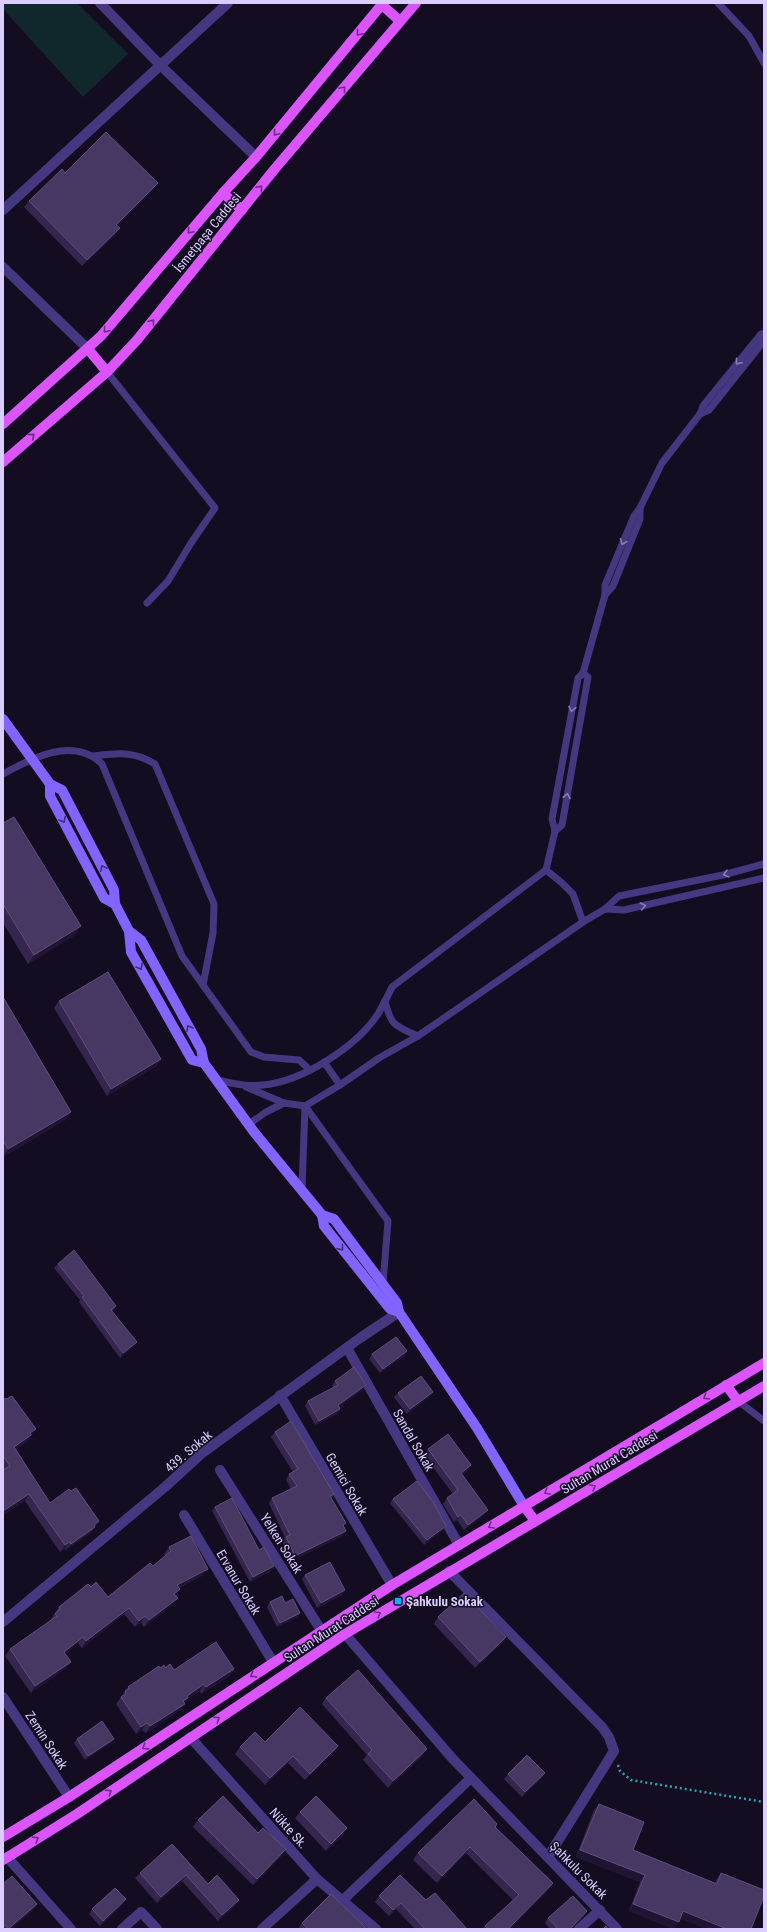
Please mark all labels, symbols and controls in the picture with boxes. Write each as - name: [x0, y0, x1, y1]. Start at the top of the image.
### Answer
- one-way arrow: [356, 28, 363, 36]
- one-way arrow: [339, 86, 346, 93]
- one-way arrow: [273, 129, 280, 136]
- one-way arrow: [255, 186, 262, 193]
- street label: İsmetpaşa Caddesi: [171, 189, 244, 275]
- one-way arrow: [188, 226, 195, 234]
- one-way arrow: [147, 320, 154, 327]
- one-way arrow: [103, 325, 110, 333]
- one-way arrow: [736, 357, 743, 364]
- one-way arrow: [28, 434, 35, 441]
- one-way arrow: [619, 539, 627, 546]
- one-way arrow: [569, 706, 577, 712]
- one-way arrow: [563, 793, 571, 799]
- one-way arrow: [58, 816, 66, 823]
- one-way arrow: [100, 865, 108, 872]
- one-way arrow: [723, 870, 730, 878]
- one-way arrow: [640, 902, 646, 910]
- one-way arrow: [135, 963, 142, 970]
- one-way arrow: [187, 1025, 194, 1032]
- one-way arrow: [336, 1243, 343, 1250]
- one-way arrow: [703, 1392, 710, 1399]
- street label: Sandal Sokak: [390, 1407, 437, 1474]
- street label: 439. Sokak: [162, 1427, 215, 1475]
- street label: Sultan Murat Caddesi: [558, 1428, 660, 1497]
- street label: Gemici Sokak: [323, 1450, 371, 1518]
- one-way arrow: [589, 1485, 596, 1492]
- one-way arrow: [544, 1488, 551, 1495]
- street label: Yelken Sokak: [257, 1511, 306, 1576]
- one-way arrow: [488, 1521, 495, 1529]
- street label: Ervanur Sokak: [213, 1547, 264, 1618]
- street label: Sultan Murat Caddesi: [281, 1593, 381, 1666]
- place label: Şahkulu Sokak: [406, 1594, 484, 1609]
- marker: Şahkulu Sokak: [393, 1596, 403, 1606]
- one-way arrow: [374, 1611, 381, 1619]
- one-way arrow: [251, 1670, 258, 1677]
- street label: Zemin Sokak: [22, 1708, 71, 1772]
- one-way arrow: [213, 1716, 220, 1724]
- one-way arrow: [142, 1742, 149, 1749]
- one-way arrow: [105, 1789, 112, 1797]
- street label: Nükte Sk.: [267, 1805, 311, 1852]
- one-way arrow: [32, 1836, 39, 1844]
- street label: Şahkulu Sokak: [547, 1839, 611, 1902]

